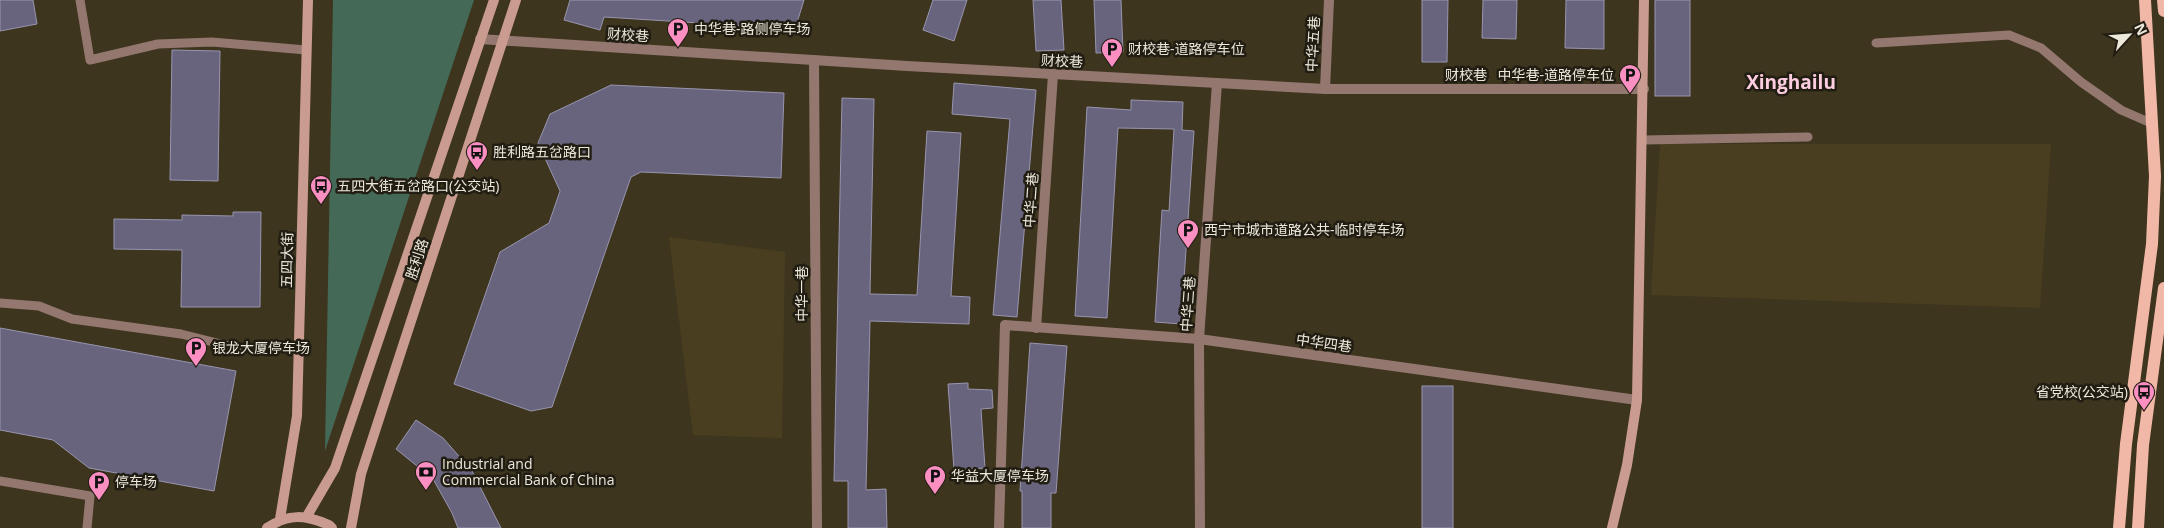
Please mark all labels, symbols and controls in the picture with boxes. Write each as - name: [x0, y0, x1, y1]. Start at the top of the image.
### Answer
- north arrow: [2104, 10, 2154, 60]
- street label: 中华五巷: [1302, 16, 1323, 72]
- parking icon: 中华巷-路侧停车场: [666, 17, 690, 48]
- place label: 中华巷-路侧停车场: [694, 19, 811, 38]
- text: N: [2130, 20, 2152, 38]
- street label: 财校巷: [606, 24, 650, 45]
- parking icon: 财校巷-道路停车位: [1100, 37, 1124, 68]
- place label: 财校巷-道路停车位: [1128, 39, 1245, 58]
- street label: 财校巷: [1041, 50, 1083, 71]
- parking icon: 中华巷-道路停车位: [1618, 63, 1642, 94]
- street label: 财校巷: [1445, 65, 1487, 84]
- place label: 中华巷-道路停车位: [1497, 65, 1614, 84]
- district label: Xinghailu: [1746, 69, 1836, 95]
- bus stop icon: 胜利路五岔路口: [465, 140, 489, 171]
- place label: 胜利路五岔路口: [493, 142, 591, 161]
- street label: 中华二巷: [1019, 171, 1042, 229]
- bus stop icon: 五四大街五岔路口(公交站): [309, 174, 333, 205]
- place label: 五四大街五岔路口(公交站): [337, 176, 499, 195]
- parking icon: 西宁市城市道路公共-临时停车场: [1176, 218, 1200, 249]
- place label: 西宁市城市道路公共-临时停车场: [1204, 220, 1405, 239]
- street label: 五四大街: [277, 232, 296, 288]
- street label: 胜利路: [401, 236, 432, 282]
- street label: 中华一巷: [792, 266, 811, 322]
- street label: 中华三巷: [1176, 275, 1199, 333]
- street label: 中华四巷: [1295, 329, 1353, 356]
- parking icon: 银龙大厦停车场: [184, 336, 208, 367]
- place label: 银龙大厦停车场: [212, 338, 310, 357]
- bus stop icon: 省党校(公交站): [2132, 380, 2156, 411]
- place label: 省党校(公交站): [2036, 382, 2128, 401]
- place label: Industrial and Commercial Bank of China: [442, 454, 614, 489]
- bank icon: Industrial and Commercial Bank of China: [414, 460, 438, 491]
- parking icon: 华益大厦停车场: [923, 464, 947, 495]
- place label: 华益大厦停车场: [951, 466, 1049, 485]
- parking icon: 停车场: [87, 470, 111, 501]
- place label: 停车场: [115, 472, 157, 491]

